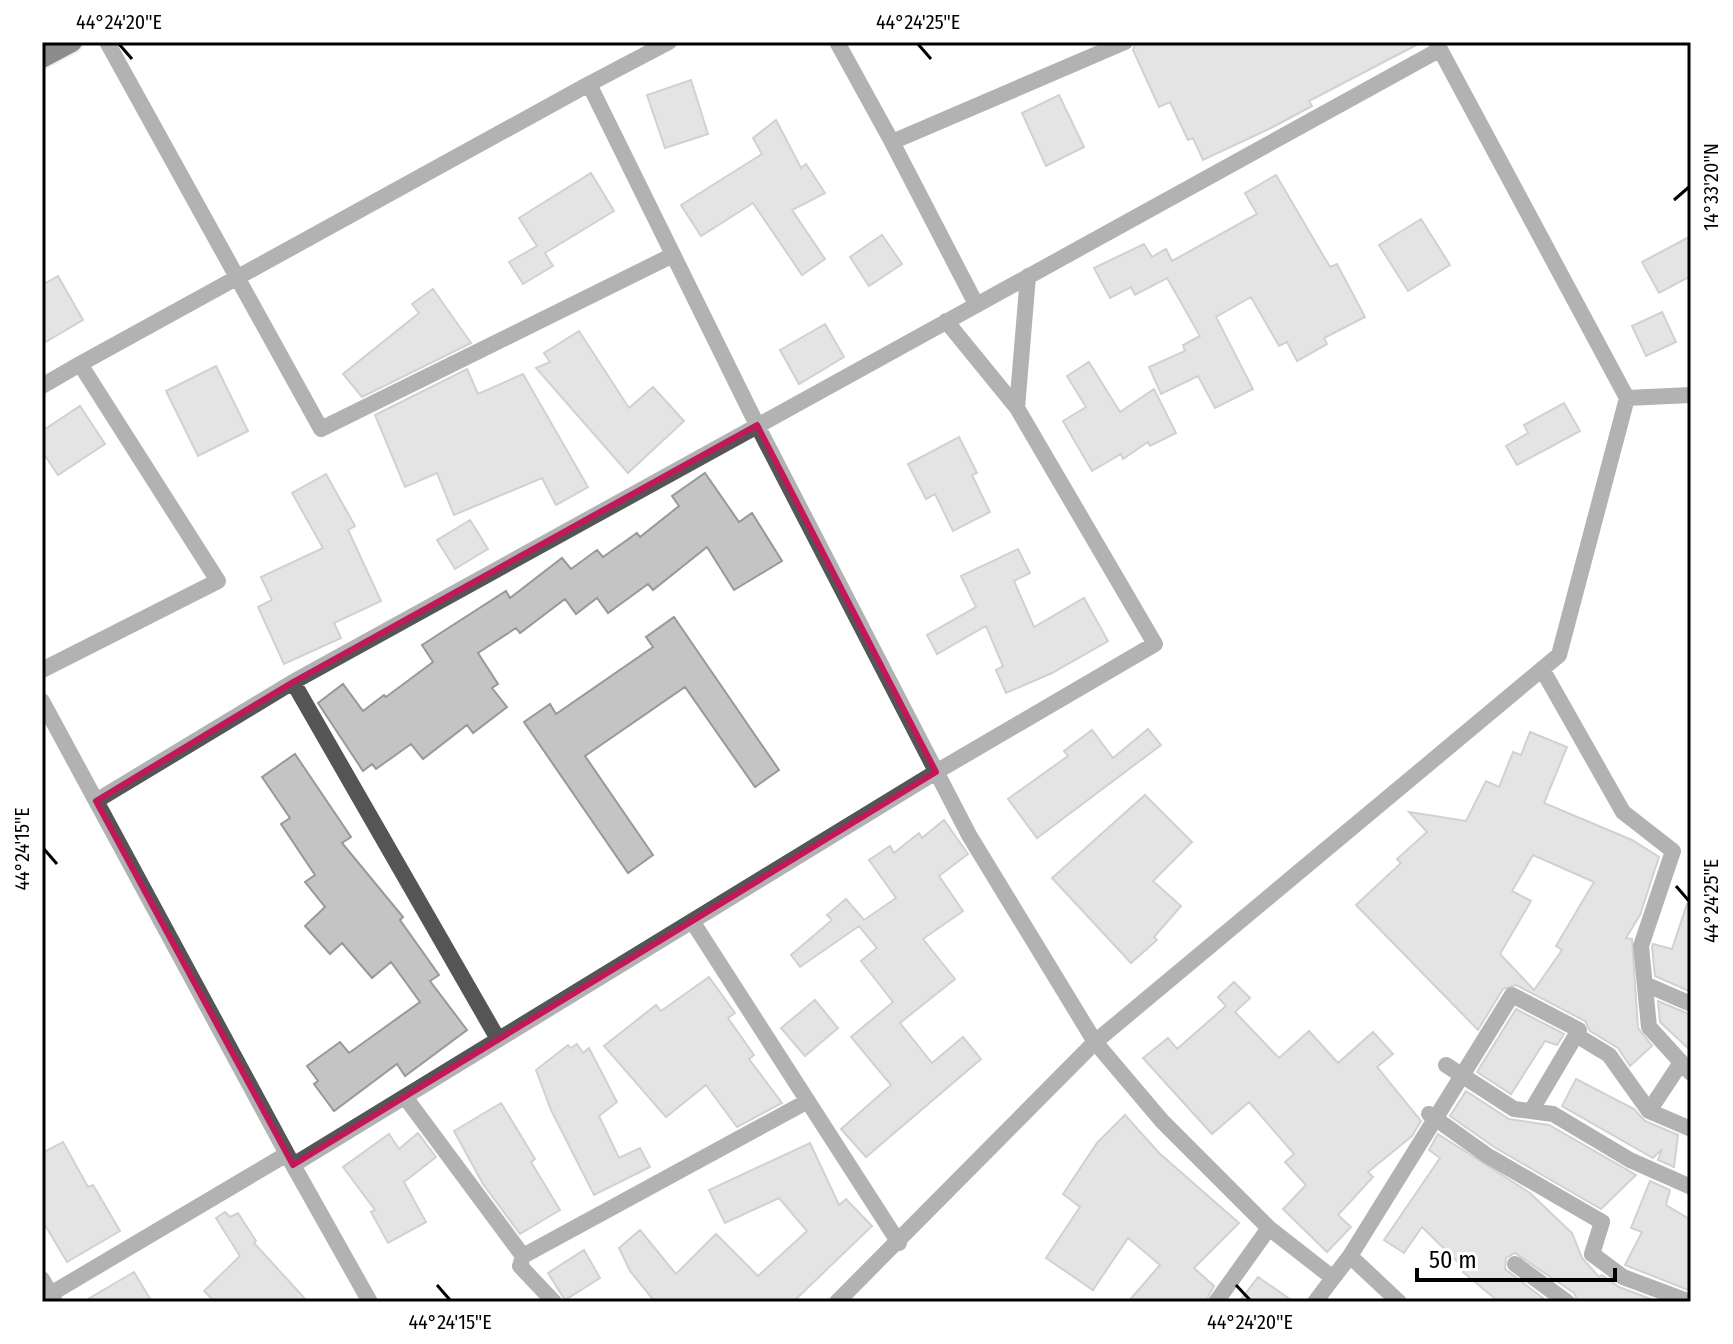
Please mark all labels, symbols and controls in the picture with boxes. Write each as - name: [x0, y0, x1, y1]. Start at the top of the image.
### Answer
- text: 44°24'20"E: [76, 10, 162, 34]
- text: 44°24'25"E: [876, 10, 960, 34]
- text: 14°33'20"N: [1699, 143, 1723, 231]
- text: 44°24'15"E: [10, 807, 34, 891]
- text: 44°24'25"E: [1699, 859, 1723, 943]
- scale bar: [1417, 1232, 1615, 1282]
- text: 50 m: [1429, 1246, 1477, 1274]
- text: 44°24'15"E: [408, 1310, 492, 1334]
- text: 44°24'20"E: [1207, 1310, 1293, 1334]

